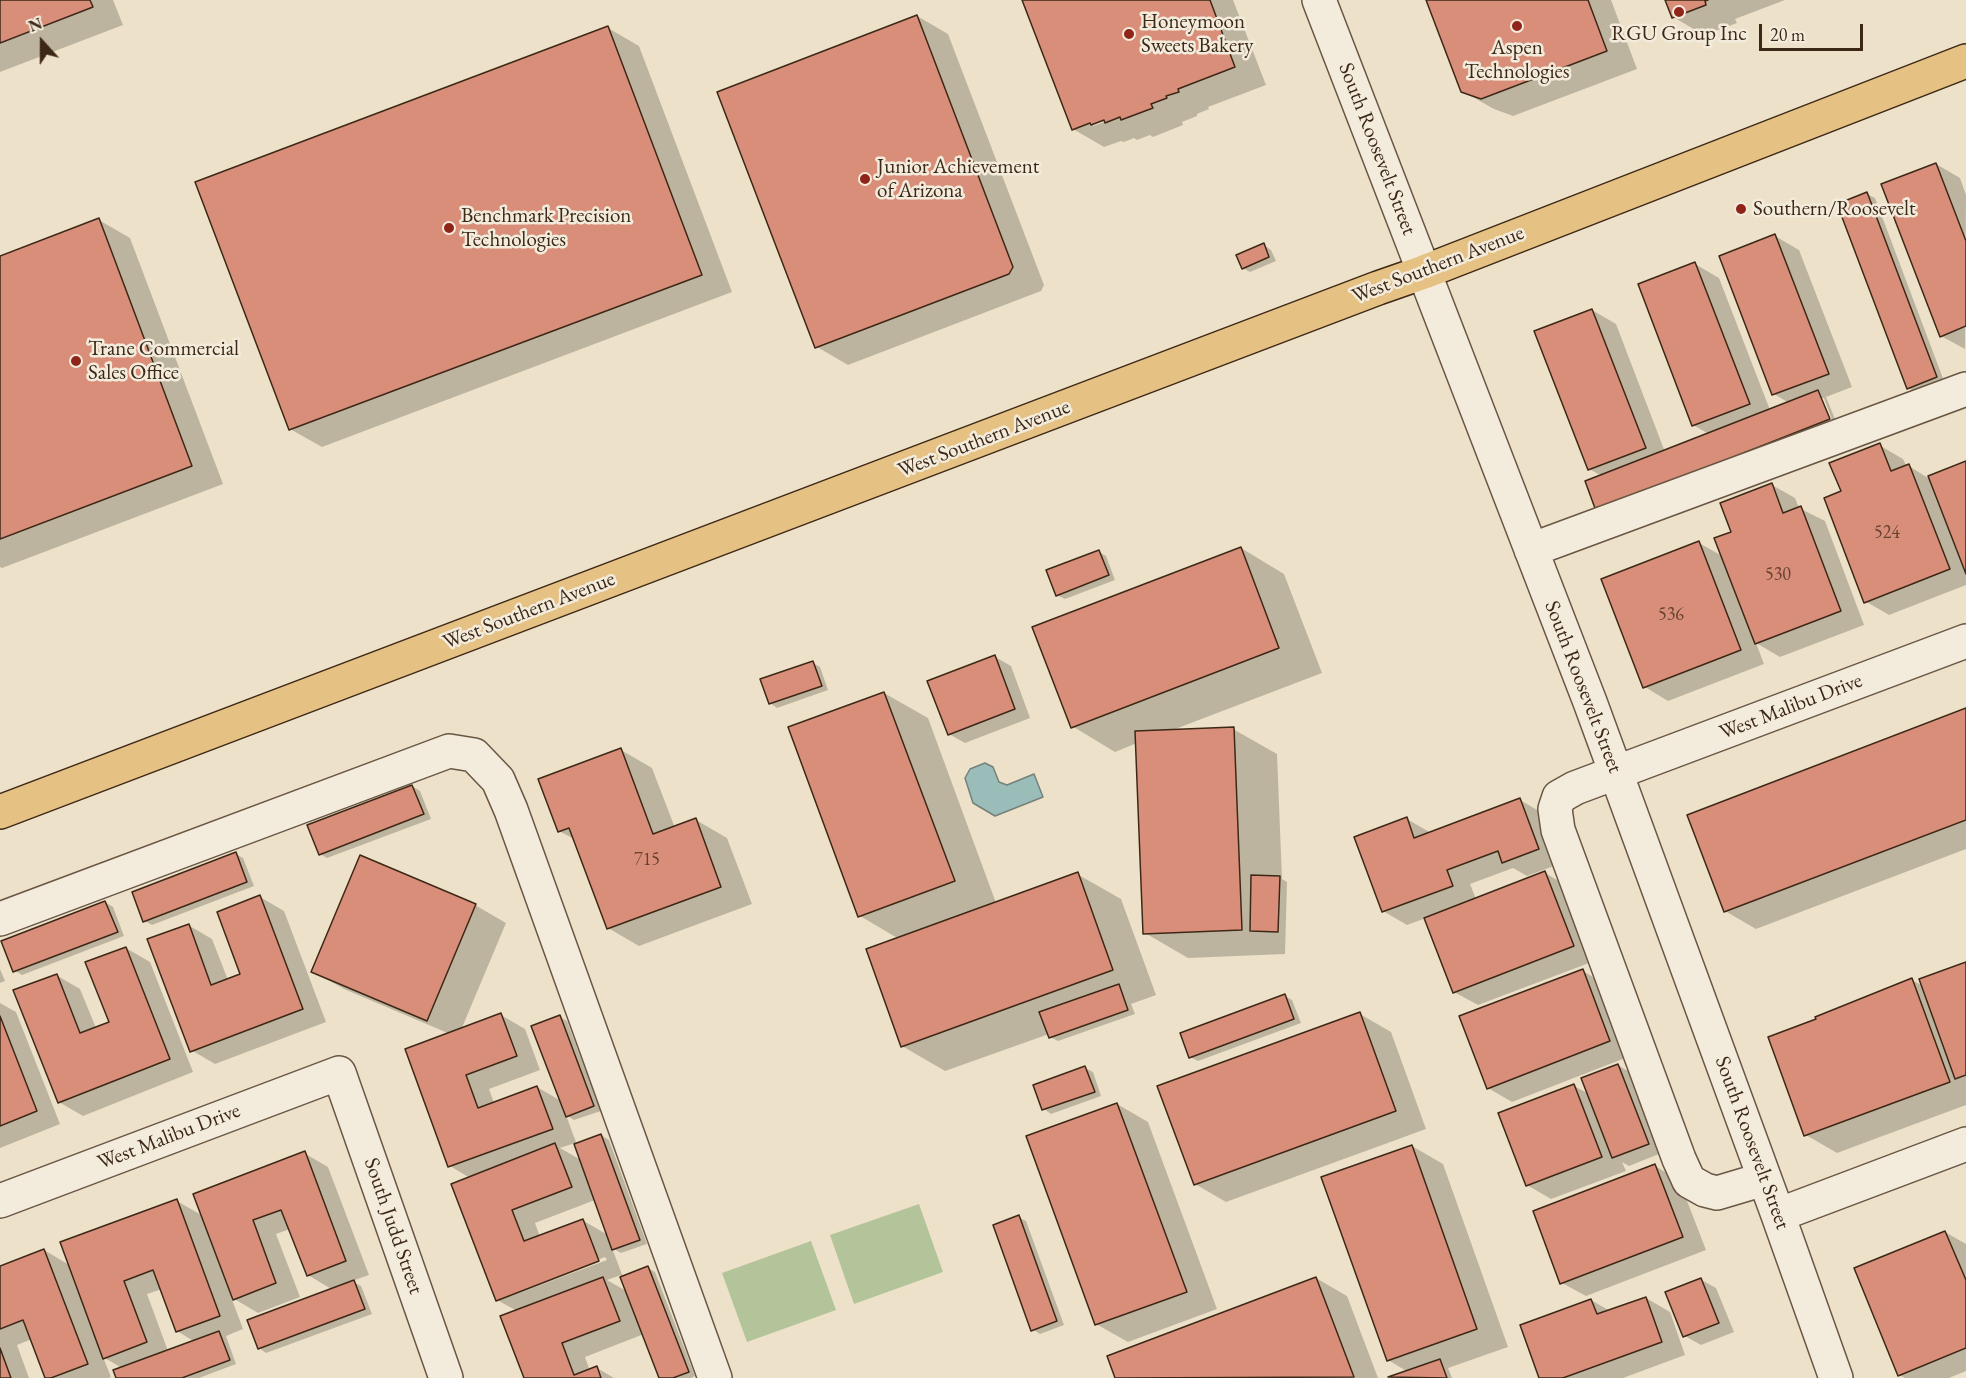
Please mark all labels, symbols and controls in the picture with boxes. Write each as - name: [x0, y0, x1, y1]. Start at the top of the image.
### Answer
- marker: RGU Group Inc: [1672, 5, 1686, 19]
- place label: Honeymoon Sweets Bakery: [1141, 9, 1253, 59]
- north arrow: [12, 12, 72, 72]
- scale bar: [1762, 12, 1866, 50]
- text: N: [26, 13, 45, 37]
- marker: Aspen Technologies: [1510, 19, 1524, 33]
- place label: RGU Group Inc: [1611, 21, 1747, 47]
- text: 20 m: [1770, 23, 1805, 46]
- marker: Honeymoon Sweets Bakery: [1122, 27, 1136, 41]
- place label: Aspen Technologies: [1464, 35, 1570, 85]
- street label: South Roosevelt Street: [1333, 59, 1421, 239]
- place label: Junior Achievement of Arizona: [877, 154, 1039, 204]
- marker: Junior Achievement of Arizona: [858, 172, 872, 186]
- place label: Southern/Roosevelt: [1753, 196, 1916, 222]
- marker: Southern/Roosevelt: [1734, 202, 1748, 216]
- place label: Benchmark Precision Technologies: [461, 203, 631, 253]
- marker: Benchmark Precision Technologies: [442, 221, 456, 235]
- street label: West Southern Avenue: [1348, 221, 1528, 309]
- place label: Trane Commercial Sales Office: [88, 336, 239, 386]
- marker: Trane Commercial Sales Office: [69, 354, 83, 368]
- street label: West Southern Avenue: [894, 395, 1074, 483]
- house number: 524: [1874, 522, 1900, 544]
- house number: 530: [1765, 564, 1791, 586]
- street label: West Southern Avenue: [439, 567, 619, 655]
- street label: South Roosevelt Street: [1539, 597, 1627, 777]
- house number: 536: [1658, 604, 1684, 626]
- street label: West Malibu Drive: [1716, 668, 1866, 746]
- house number: 715: [634, 849, 660, 871]
- street label: South Roosevelt Street: [1709, 1053, 1795, 1233]
- street label: West Malibu Drive: [94, 1098, 244, 1176]
- street label: South Judd Street: [358, 1154, 428, 1298]

